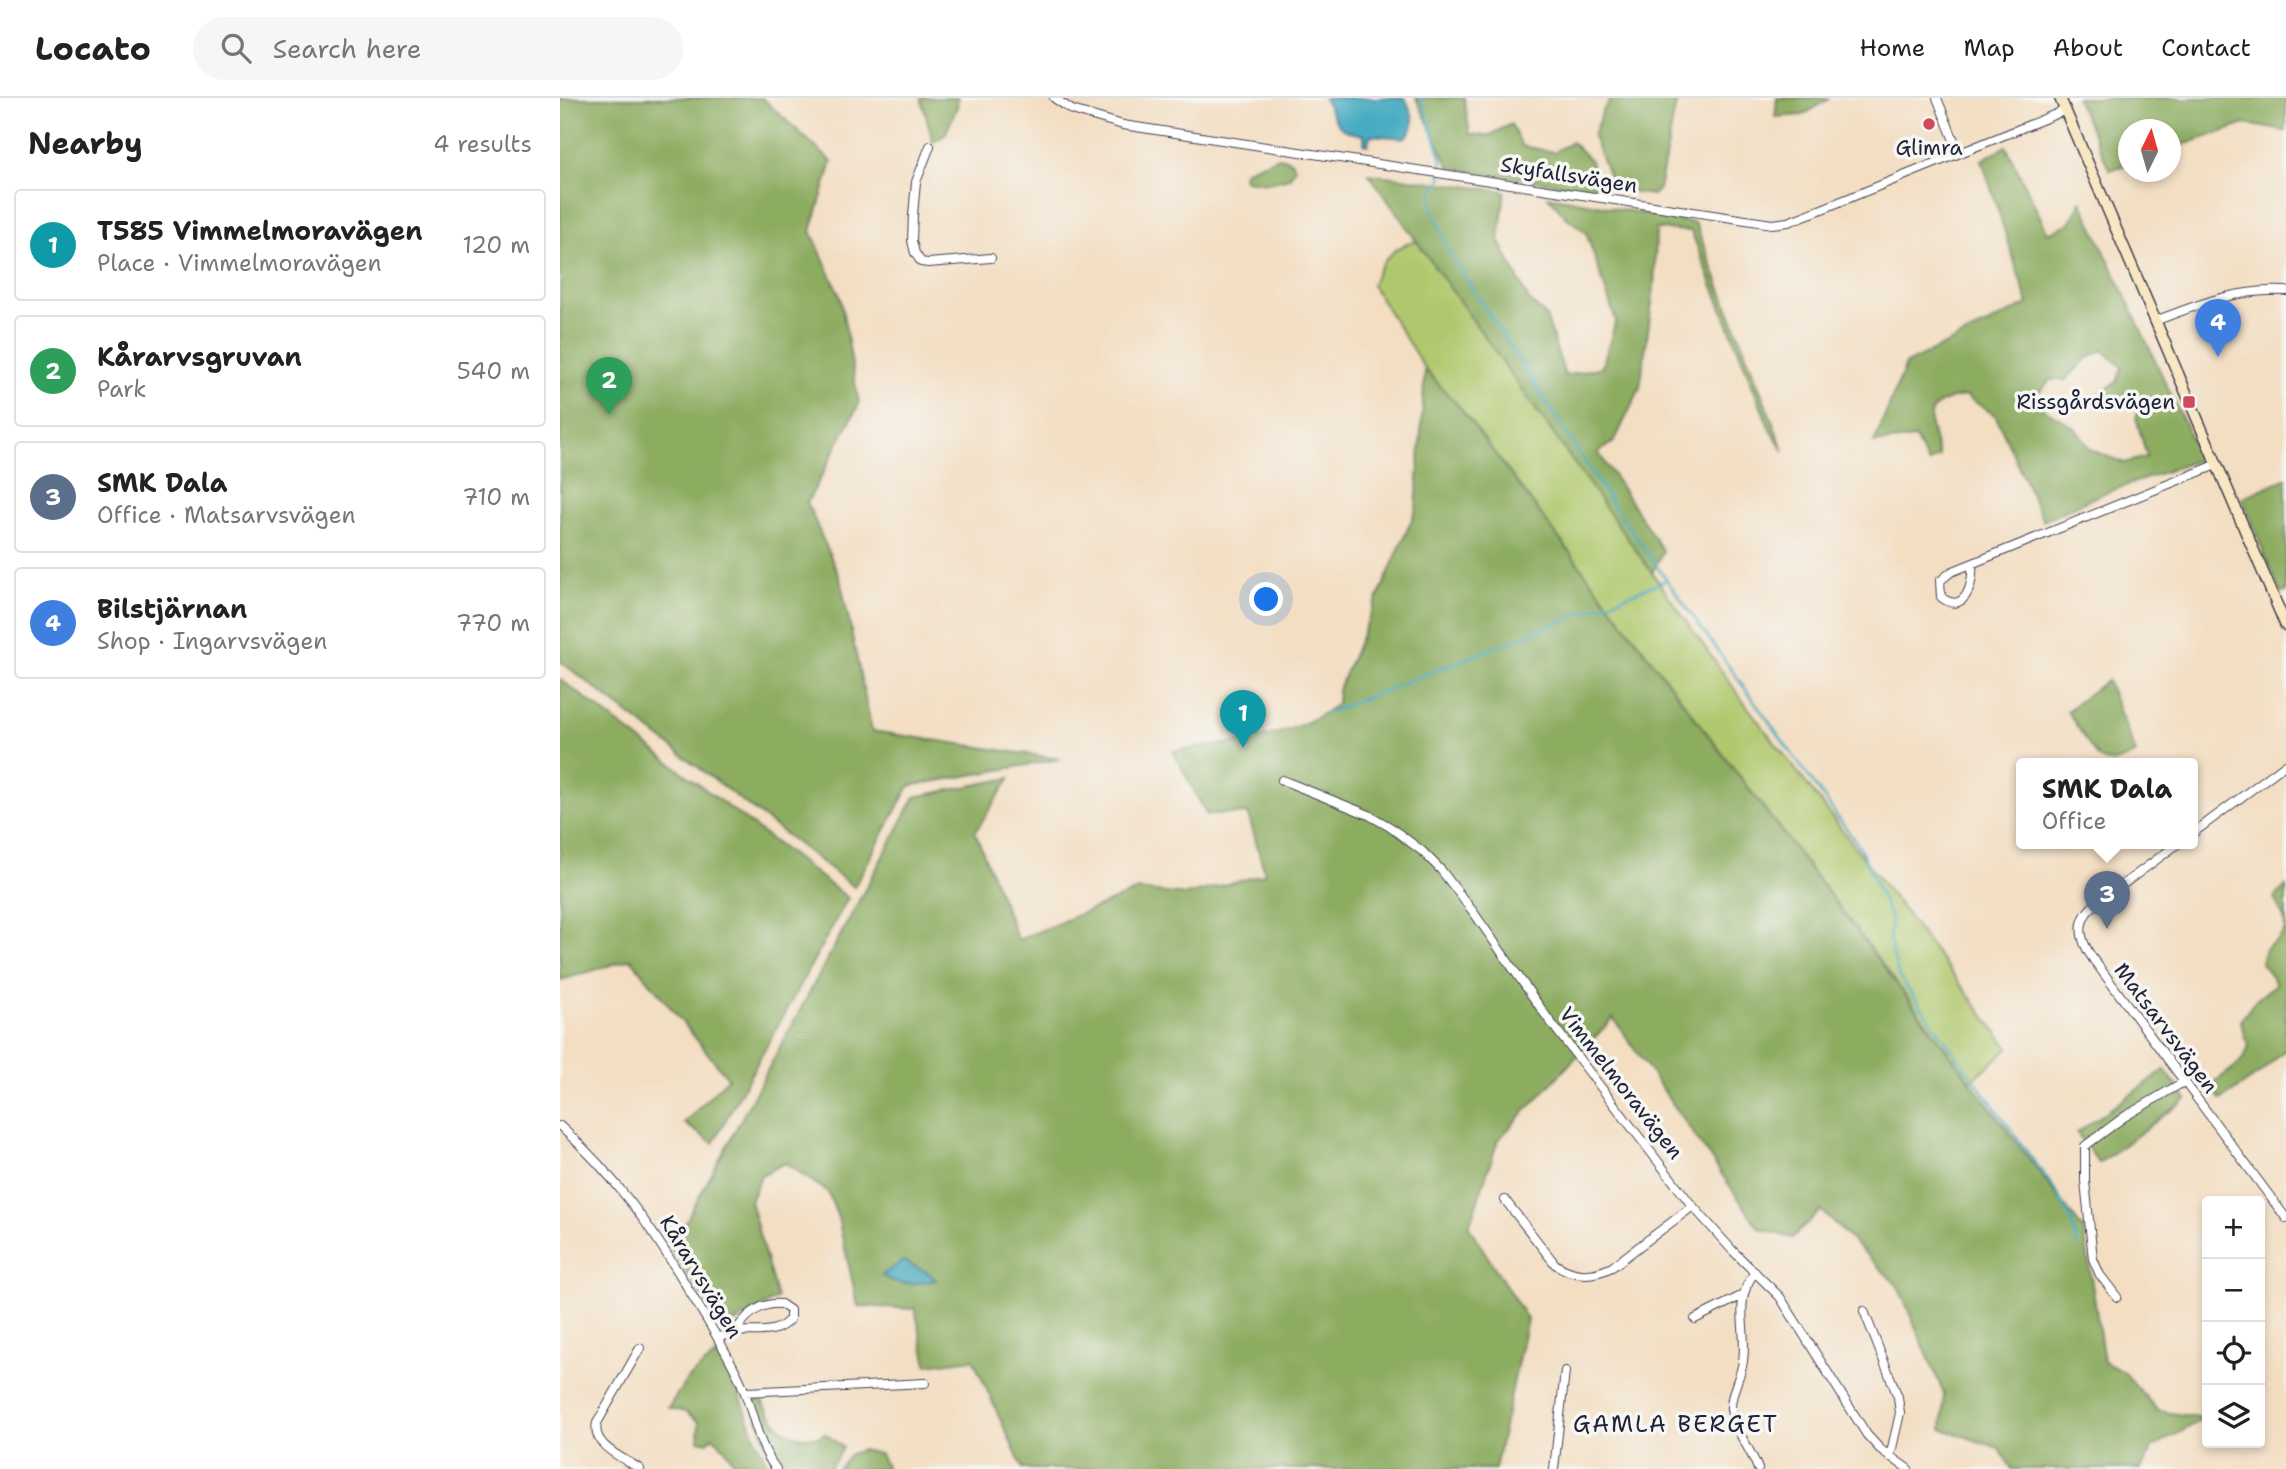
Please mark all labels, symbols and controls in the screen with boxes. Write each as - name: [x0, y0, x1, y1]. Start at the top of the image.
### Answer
- search box: [193, 17, 683, 80]
- text: Locato: [35, 26, 151, 71]
- icon: search: [217, 29, 255, 67]
- text: Search here: [273, 31, 421, 66]
- text: Home: [1859, 32, 1925, 64]
- text: Map: [1963, 32, 2015, 64]
- text: About: [2053, 32, 2123, 64]
- text: Contact: [2161, 32, 2251, 64]
- marker: Glimra: [1921, 116, 1937, 132]
- north arrow: [2118, 119, 2181, 182]
- text: Nearby: [28, 123, 143, 164]
- text: 4 results: [433, 129, 532, 159]
- place label: Glimra: [1895, 134, 1963, 162]
- street label: Skyfallsvägen: [1499, 150, 1640, 200]
- text: T585 Vimmelmoravägen: [97, 213, 423, 248]
- text: 1: [48, 230, 58, 260]
- text: 120 m: [462, 230, 530, 260]
- text: Place · Vimmelmoravägen: [97, 248, 382, 278]
- pin: 4: [2195, 299, 2241, 357]
- text: Kårarvsgruvan: [97, 339, 302, 374]
- text: 2: [45, 356, 61, 386]
- text: 540 m: [457, 356, 530, 386]
- pin: 2: [586, 357, 632, 415]
- text: Park: [97, 374, 146, 404]
- place label: Rissgårdsvägen: [2016, 388, 2175, 416]
- marker: Rissgårdsvägen: [2181, 394, 2197, 410]
- text: SMK Dala: [97, 465, 227, 500]
- text: 3: [45, 482, 61, 512]
- text: 710 m: [462, 482, 530, 512]
- text: Office · Matsarvsvägen: [97, 500, 356, 530]
- your location: [1249, 582, 1283, 616]
- text: Bilstjärnan: [97, 591, 247, 626]
- text: 4: [45, 608, 61, 638]
- text: 770 m: [456, 608, 530, 638]
- text: Shop · Ingarvsvägen: [97, 626, 327, 656]
- pin: 1: [1220, 690, 1266, 748]
- popup: [2016, 758, 2198, 849]
- text: SMK Dala: [2042, 771, 2172, 806]
- text: Office: [2042, 806, 2107, 836]
- pin: 3: [2084, 871, 2130, 929]
- street label: Matsarvsvägen: [2108, 957, 2224, 1099]
- street label: Vimmelmoravägen: [1553, 1001, 1689, 1165]
- map controls: [2202, 1196, 2265, 1448]
- button: +: [2202, 1196, 2265, 1259]
- street label: Kårarvsvägen: [653, 1210, 749, 1344]
- button: −: [2202, 1259, 2265, 1322]
- button: locate: [2202, 1322, 2265, 1385]
- button: layers: [2202, 1385, 2265, 1448]
- district label: GAMLA BERGET: [1573, 1409, 1779, 1439]

